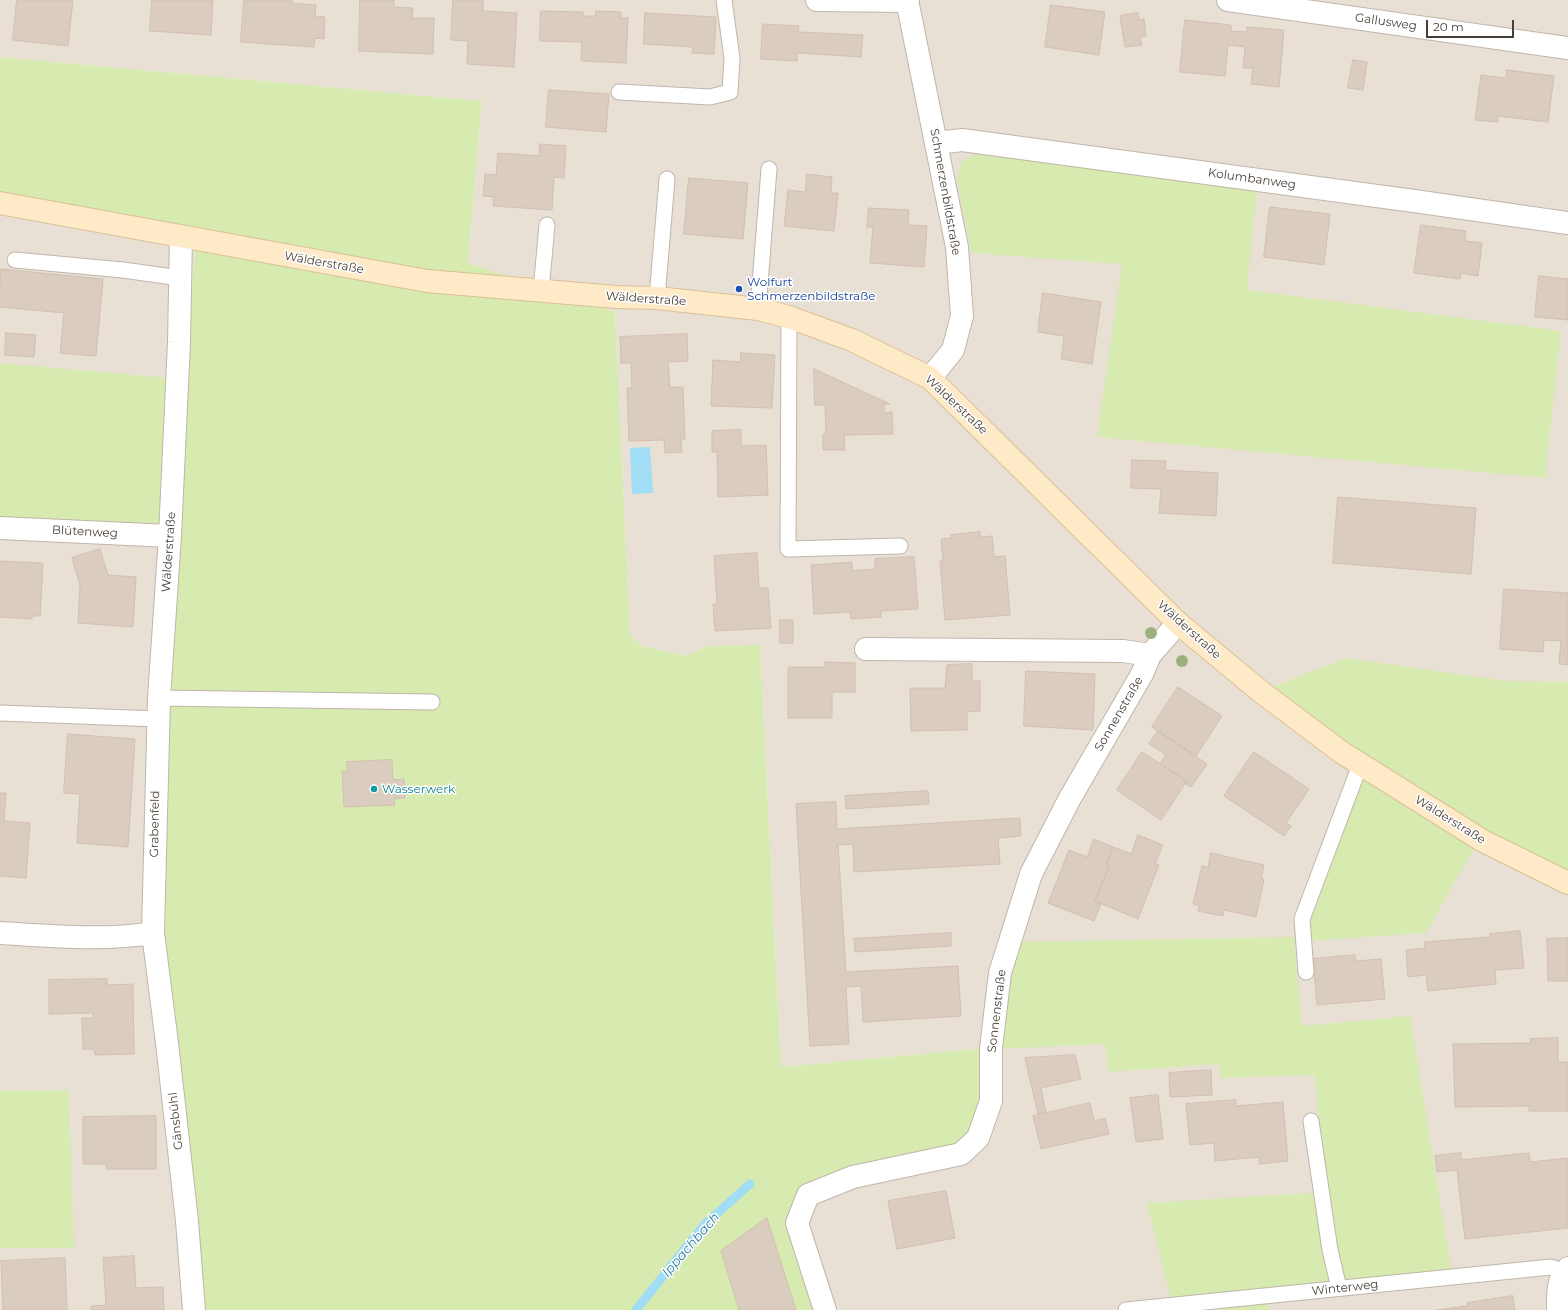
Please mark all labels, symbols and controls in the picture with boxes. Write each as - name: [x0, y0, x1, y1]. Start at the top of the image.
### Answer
- street label: Gallusweg: [1354, 11, 1418, 33]
- scale bar: [1428, 12, 1516, 38]
- text: 20 m: [1433, 19, 1464, 34]
- street label: Schmerzenbildstraße: [927, 127, 963, 257]
- street label: Kolumbanweg: [1207, 166, 1297, 192]
- street label: Wälderstraße: [283, 249, 365, 277]
- place label: Wolfurt Schmerzenbildstraße: [747, 275, 875, 303]
- marker: Wolfurt Schmerzenbildstraße: [734, 284, 744, 294]
- street label: Wälderstraße: [605, 289, 687, 309]
- street label: Wälderstraße: [922, 372, 990, 438]
- street label: Wälderstraße: [159, 511, 179, 593]
- street label: Blütenweg: [52, 523, 118, 541]
- street label: Wälderstraße: [1154, 598, 1224, 662]
- street label: Sonnenstraße: [1092, 674, 1146, 754]
- place label: Wasserwerk: [382, 782, 455, 796]
- marker: Wasserwerk: [369, 784, 379, 794]
- street label: Grabenfeld: [147, 791, 163, 857]
- street label: Wälderstraße: [1412, 793, 1488, 847]
- street label: Sonnenstraße: [985, 968, 1009, 1054]
- street label: Gänsbühl: [166, 1091, 186, 1151]
- water label: Ippachbach: [659, 1210, 723, 1280]
- street label: Winterweg: [1311, 1277, 1379, 1299]

